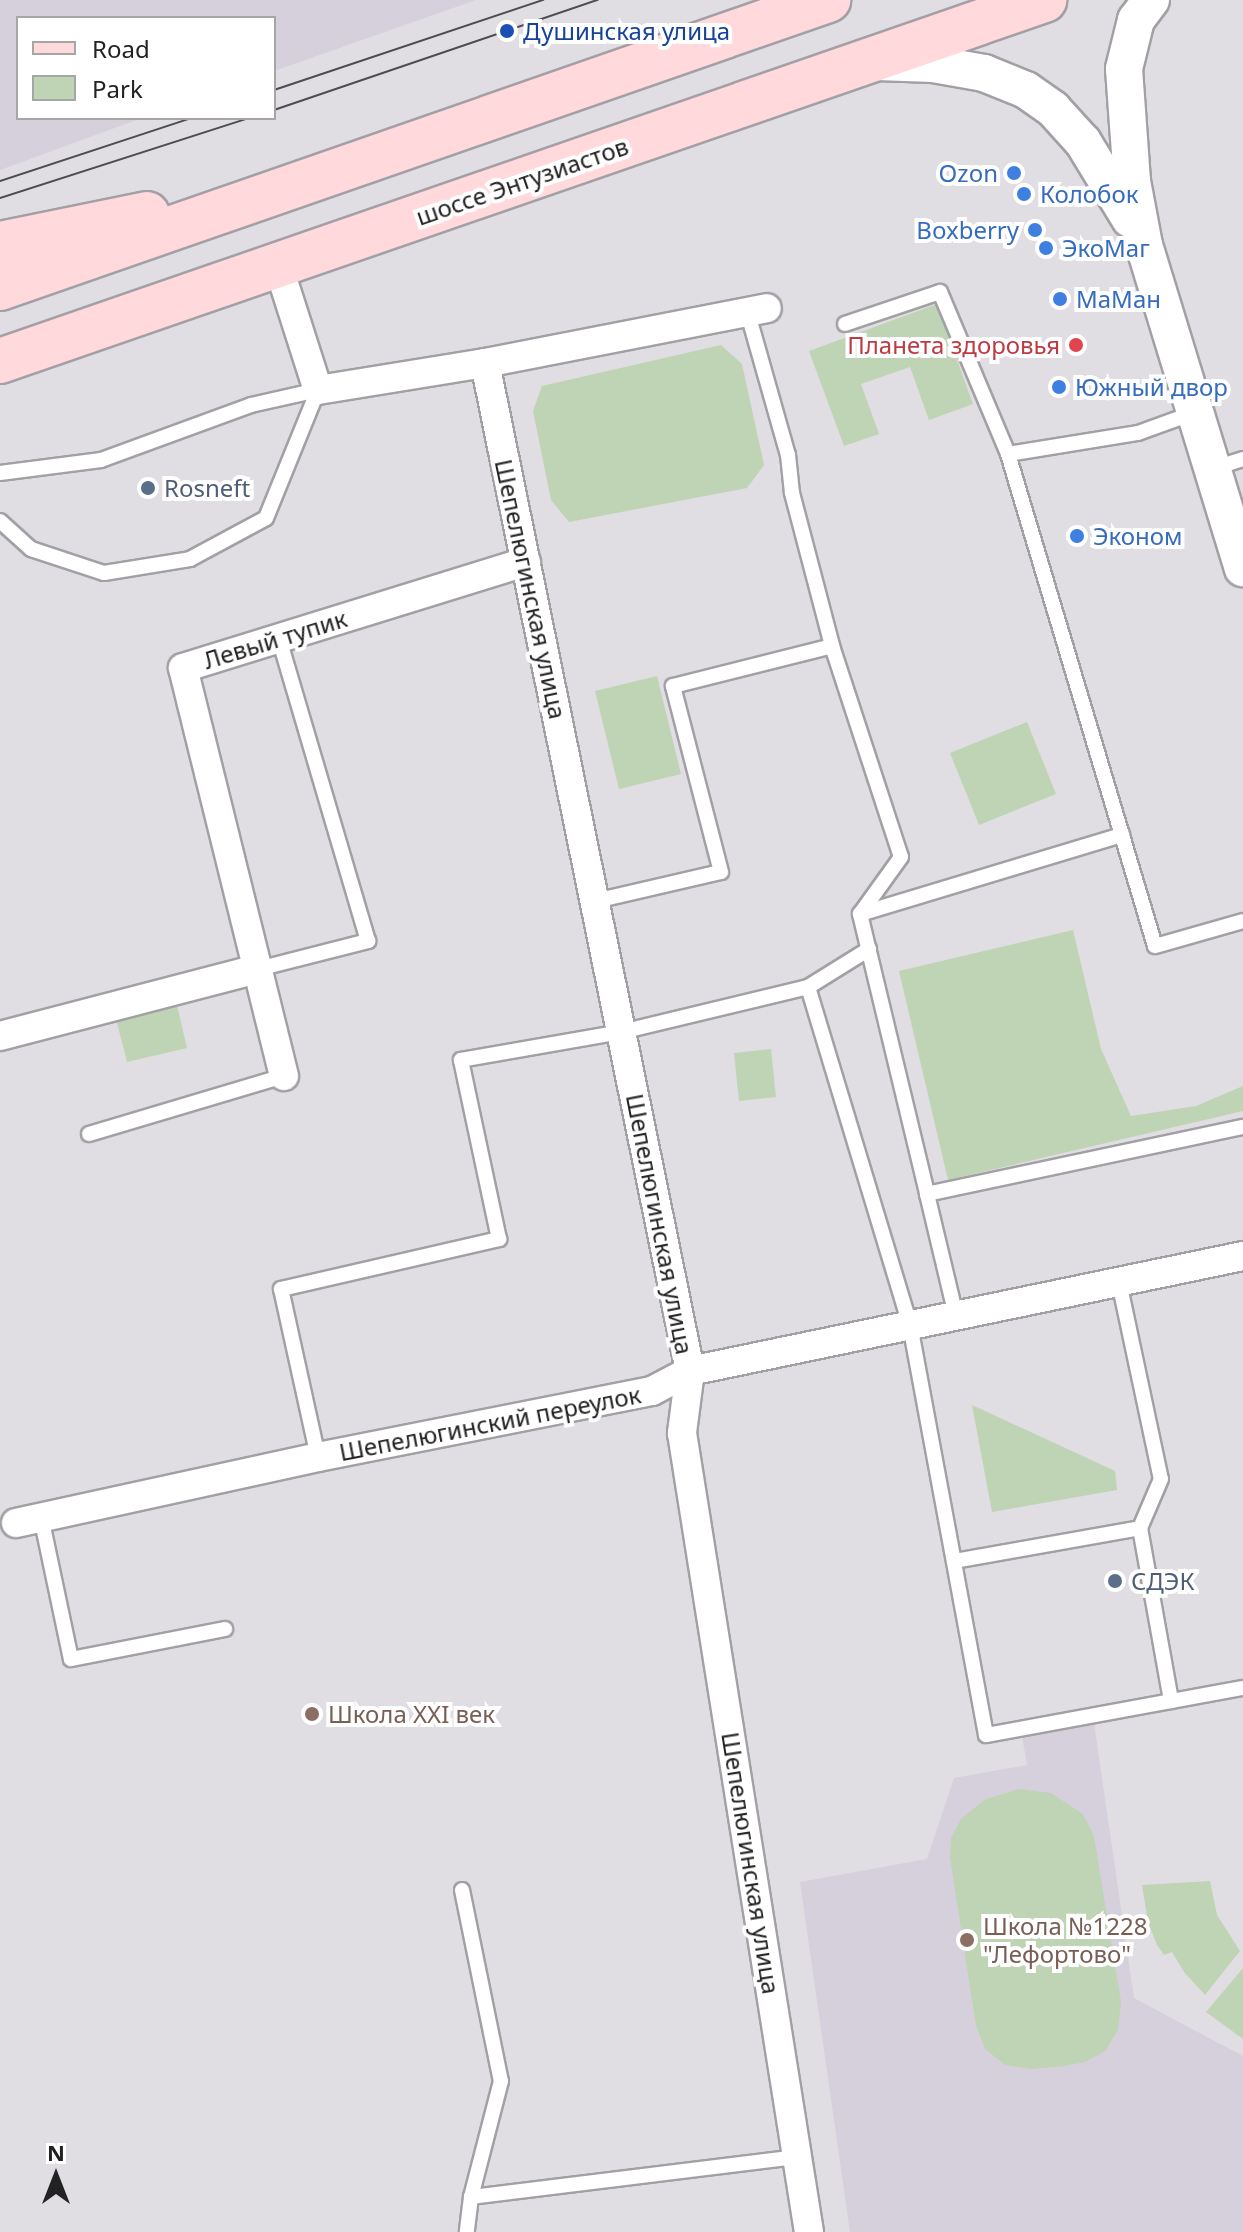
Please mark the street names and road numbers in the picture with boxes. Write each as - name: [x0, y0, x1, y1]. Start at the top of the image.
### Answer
- street label: шоссе Энтузиастов: [412, 131, 632, 231]
- street label: Шепелюгинская улица: [489, 456, 573, 722]
- street label: Левый тупик: [200, 604, 350, 674]
- street label: Шепелюгинская улица: [621, 1091, 699, 1357]
- street label: Шепелюгинский переулок: [337, 1380, 643, 1466]
- street label: Шепелюгинская улица: [716, 1730, 786, 1996]

